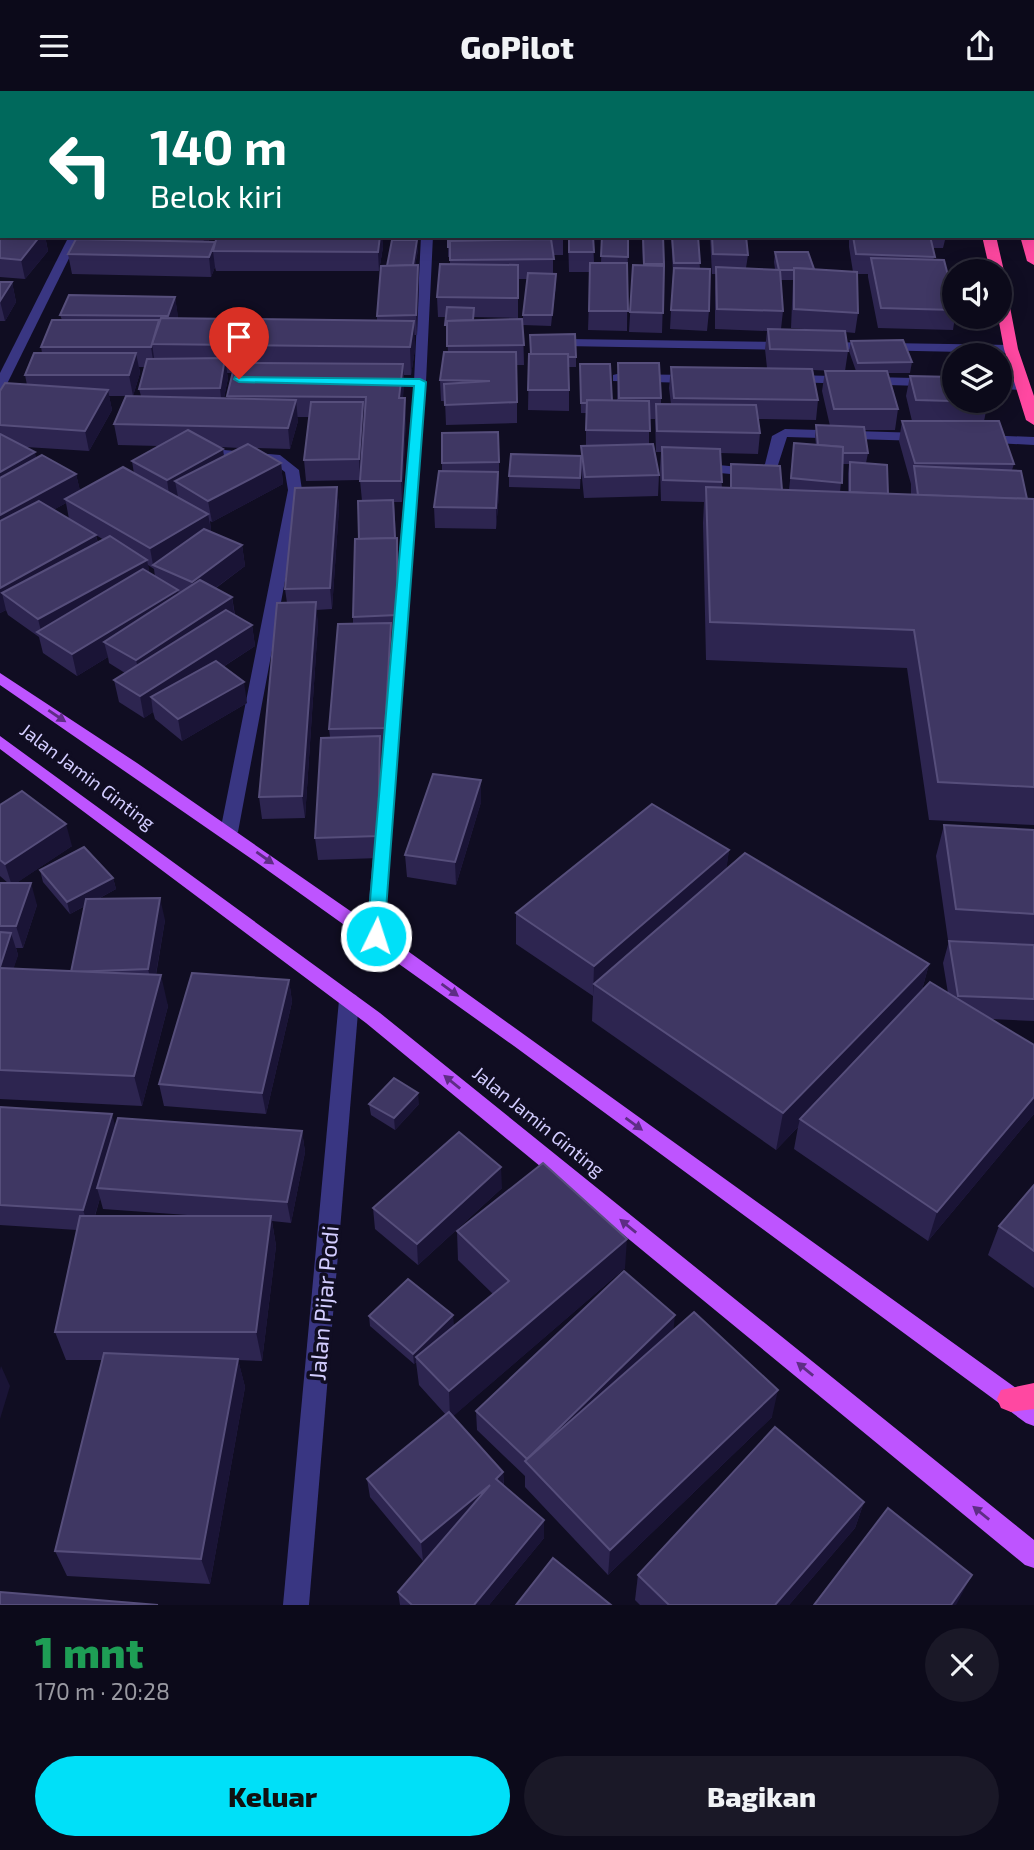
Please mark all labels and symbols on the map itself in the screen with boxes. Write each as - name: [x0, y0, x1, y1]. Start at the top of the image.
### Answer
- pin: [209, 307, 269, 379]
- one-way arrow: [47, 709, 66, 722]
- street label: Jalan Jamin Ginting: [16, 718, 160, 834]
- one-way arrow: [256, 850, 274, 864]
- position arrow: [339, 899, 413, 973]
- one-way arrow: [441, 983, 459, 997]
- street label: Jalan Jamin Ginting: [469, 1061, 610, 1181]
- one-way arrow: [443, 1075, 460, 1090]
- one-way arrow: [625, 1117, 643, 1131]
- one-way arrow: [620, 1218, 638, 1233]
- street label: Jalan Pijar Podi: [302, 1224, 344, 1382]
- one-way arrow: [796, 1362, 814, 1377]
- one-way arrow: [973, 1506, 990, 1521]

